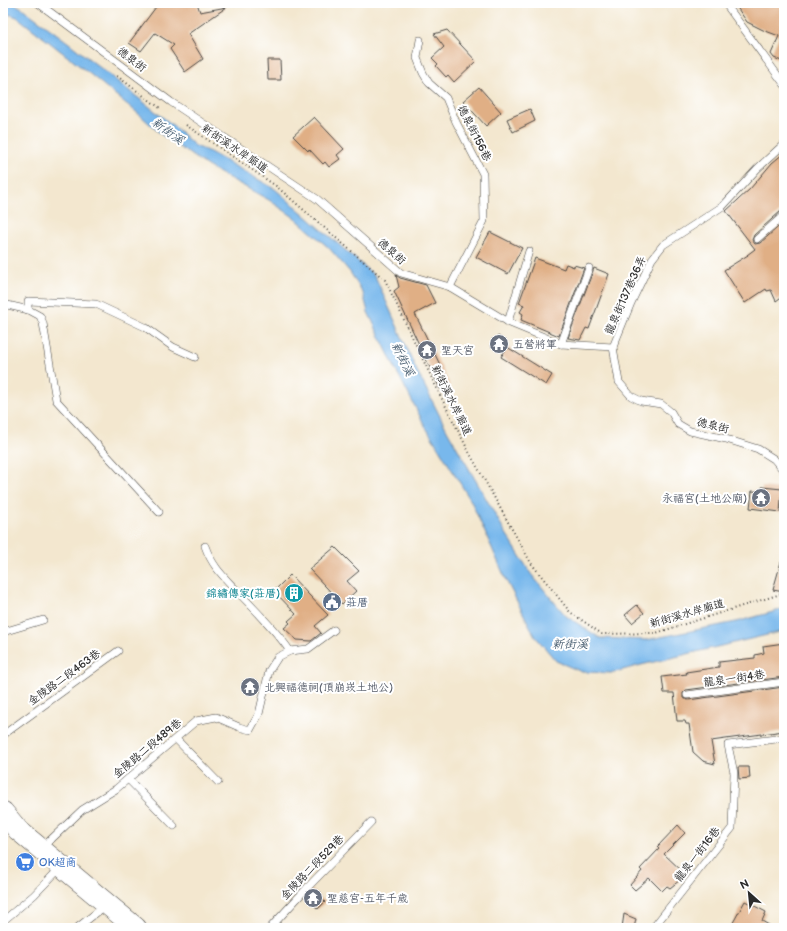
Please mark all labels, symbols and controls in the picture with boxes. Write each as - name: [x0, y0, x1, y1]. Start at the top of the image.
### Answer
- street label: 德泉街: [115, 44, 150, 75]
- street label: 德泉街156巷: [455, 103, 494, 163]
- water label: 新街溪: [149, 115, 187, 149]
- street label: 新街溪水岸廊道: [199, 121, 270, 175]
- street label: 德泉街: [375, 236, 409, 268]
- street label: 龍泉街137巷36弄: [602, 254, 649, 337]
- temple icon: 五營將軍: [488, 333, 510, 355]
- place label: 五營將軍: [513, 338, 557, 351]
- temple icon: 聖天宮: [416, 339, 438, 361]
- water label: 新街溪: [388, 340, 418, 380]
- place label: 聖天宮: [441, 344, 474, 357]
- street label: 新街溪水岸廊道: [429, 363, 474, 438]
- street label: 德泉街: [695, 415, 731, 436]
- temple icon: 永福宮(土地公廟): [750, 487, 772, 509]
- place label: 永福宮(土地公廟): [662, 492, 747, 505]
- building icon: 錦繡傳家(莊厝): [283, 582, 305, 604]
- place label: 錦繡傳家(莊厝): [206, 587, 280, 600]
- public building icon: 莊厝: [321, 591, 343, 613]
- place label: 莊厝: [346, 596, 368, 609]
- street label: 新街溪水岸廊道: [648, 597, 726, 630]
- water label: 新街溪: [552, 637, 589, 652]
- street label: 金陵路二段463巷: [26, 647, 103, 708]
- street label: 龍泉一街4巷: [703, 668, 766, 689]
- temple icon: 北興福德祠(頂崩崁土地公): [239, 676, 261, 698]
- place label: 北興福德祠(頂崩崁土地公): [264, 681, 393, 694]
- street label: 金陵路二段489巷: [110, 716, 184, 781]
- street label: 龍泉一街16巷: [672, 824, 723, 884]
- street label: 金陵路二段529巷: [278, 832, 347, 902]
- supermarket icon: OK超商: [14, 851, 36, 873]
- place label: OK超商: [39, 856, 76, 869]
- north arrow: [729, 873, 769, 913]
- text: N: [738, 877, 751, 892]
- temple icon: 聖慈宮-五年千歲: [302, 887, 324, 909]
- place label: 聖慈宮-五年千歲: [327, 892, 408, 905]

